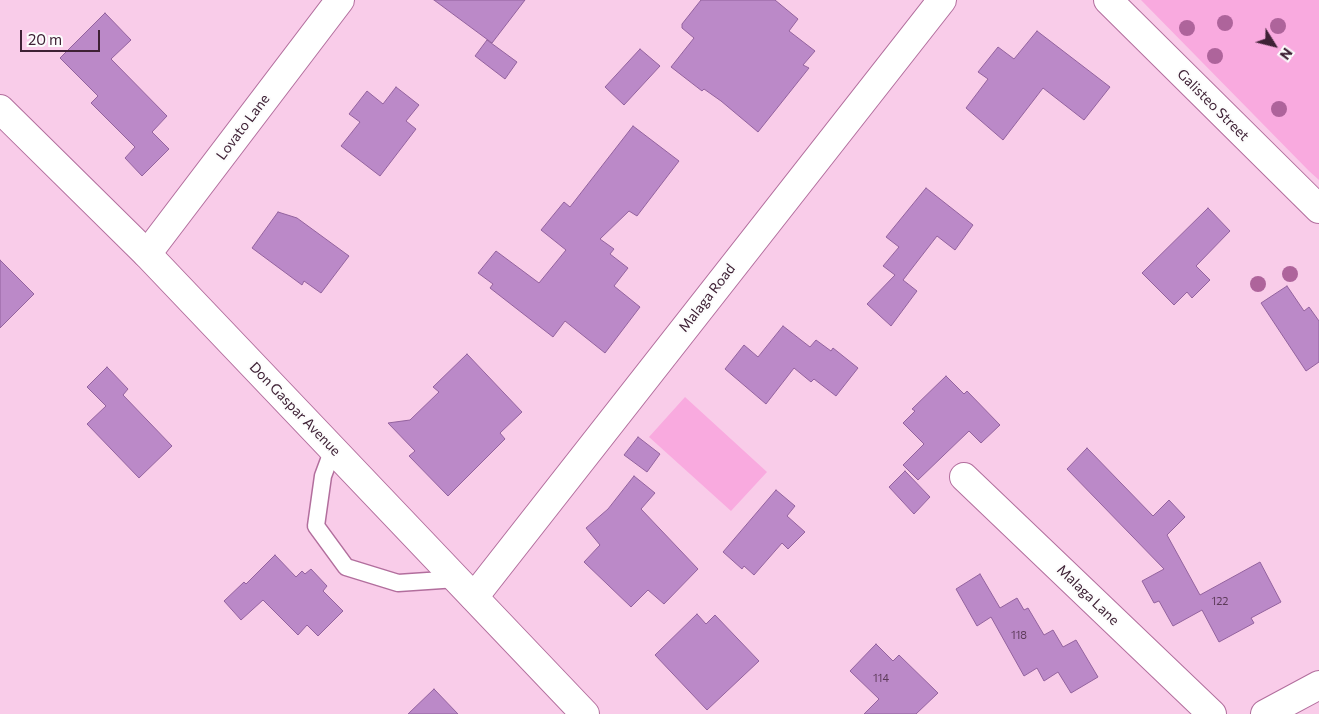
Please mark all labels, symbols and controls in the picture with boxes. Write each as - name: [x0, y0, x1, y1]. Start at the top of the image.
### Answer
- scale bar: [22, 20, 102, 52]
- north arrow: [1249, 20, 1299, 70]
- text: 20 m: [28, 30, 62, 48]
- text: N: [1277, 45, 1297, 63]
- street label: Galisteo Street: [1174, 66, 1252, 144]
- street label: Lovato Lane: [213, 91, 273, 163]
- street label: Malaga Road: [675, 261, 739, 335]
- street label: Don Gaspar Avenue: [246, 359, 344, 459]
- street label: Malaga Lane: [1053, 561, 1123, 629]
- house number: 122: [1212, 594, 1228, 608]
- house number: 118: [1011, 628, 1027, 642]
- house number: 114: [873, 671, 889, 685]

